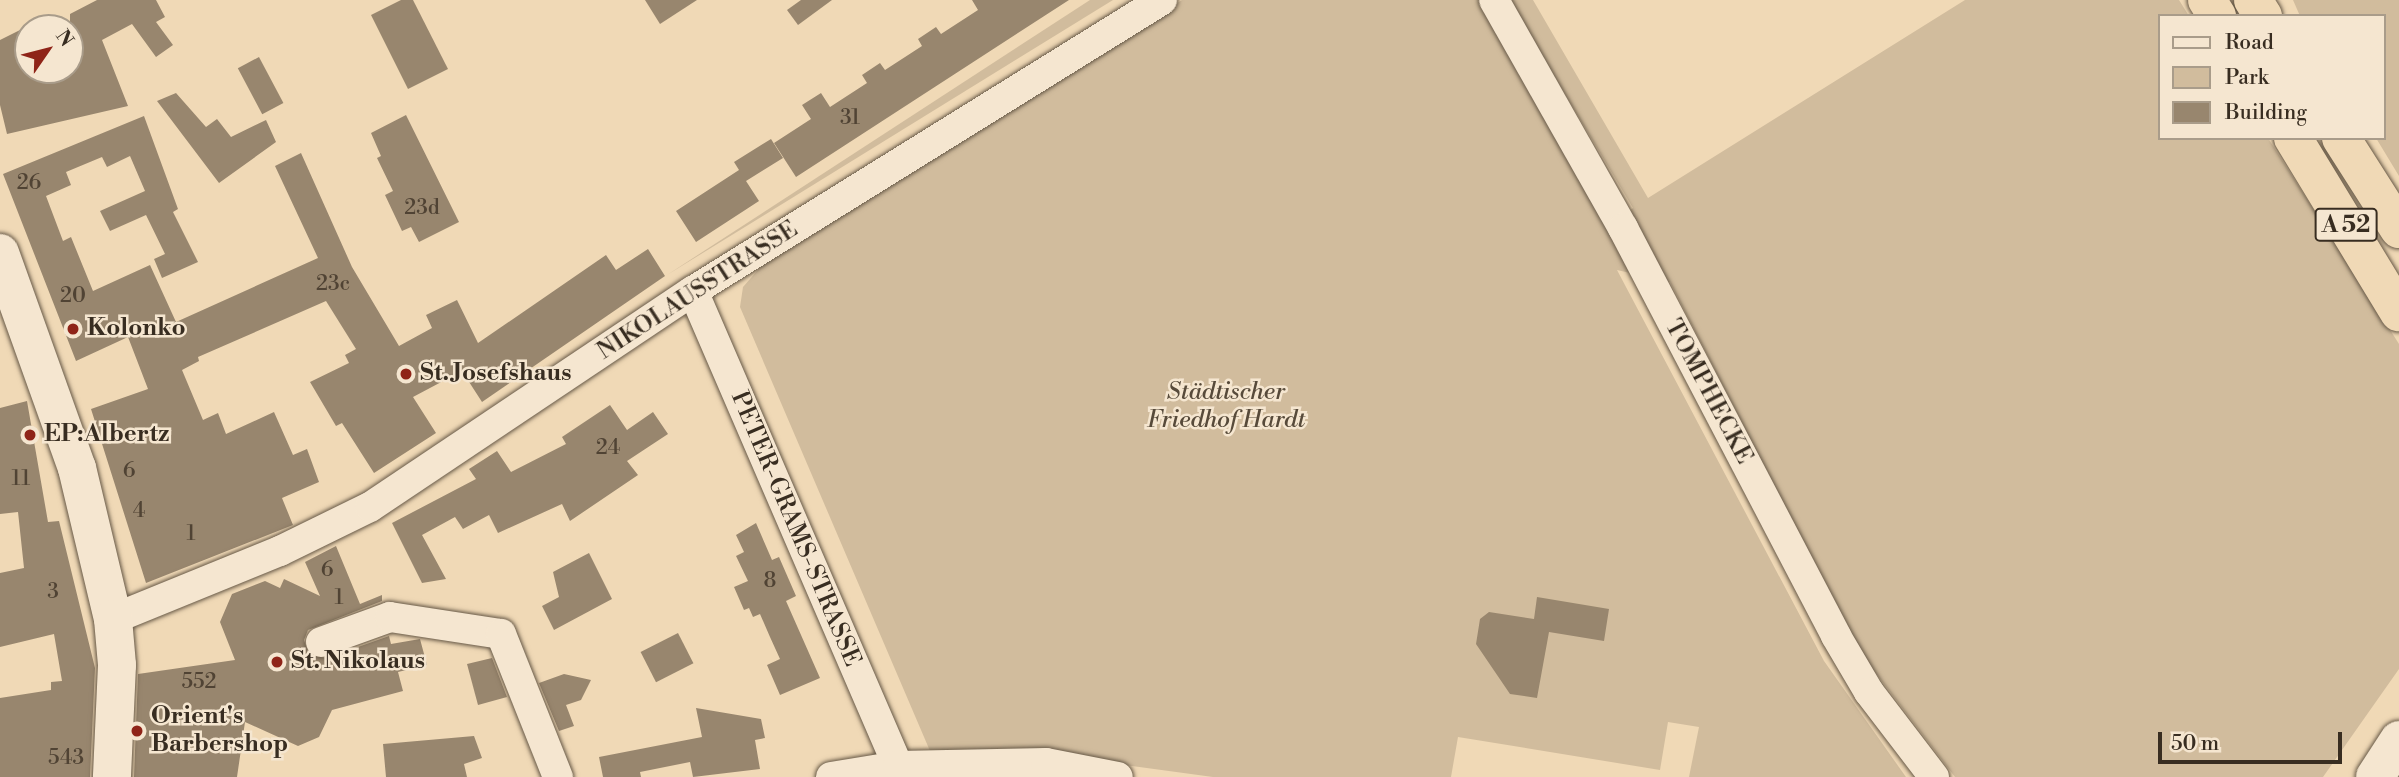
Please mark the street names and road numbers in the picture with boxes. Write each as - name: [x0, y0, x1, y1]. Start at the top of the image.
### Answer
- road number: A 52: [2314, 206, 2378, 244]
- street label: NIKOLAUSSTRASSE: [592, 215, 804, 367]
- street label: TOMPHECKE: [1658, 315, 1758, 469]
- street label: PETER-GRAMS-STRASSE: [724, 387, 866, 671]

